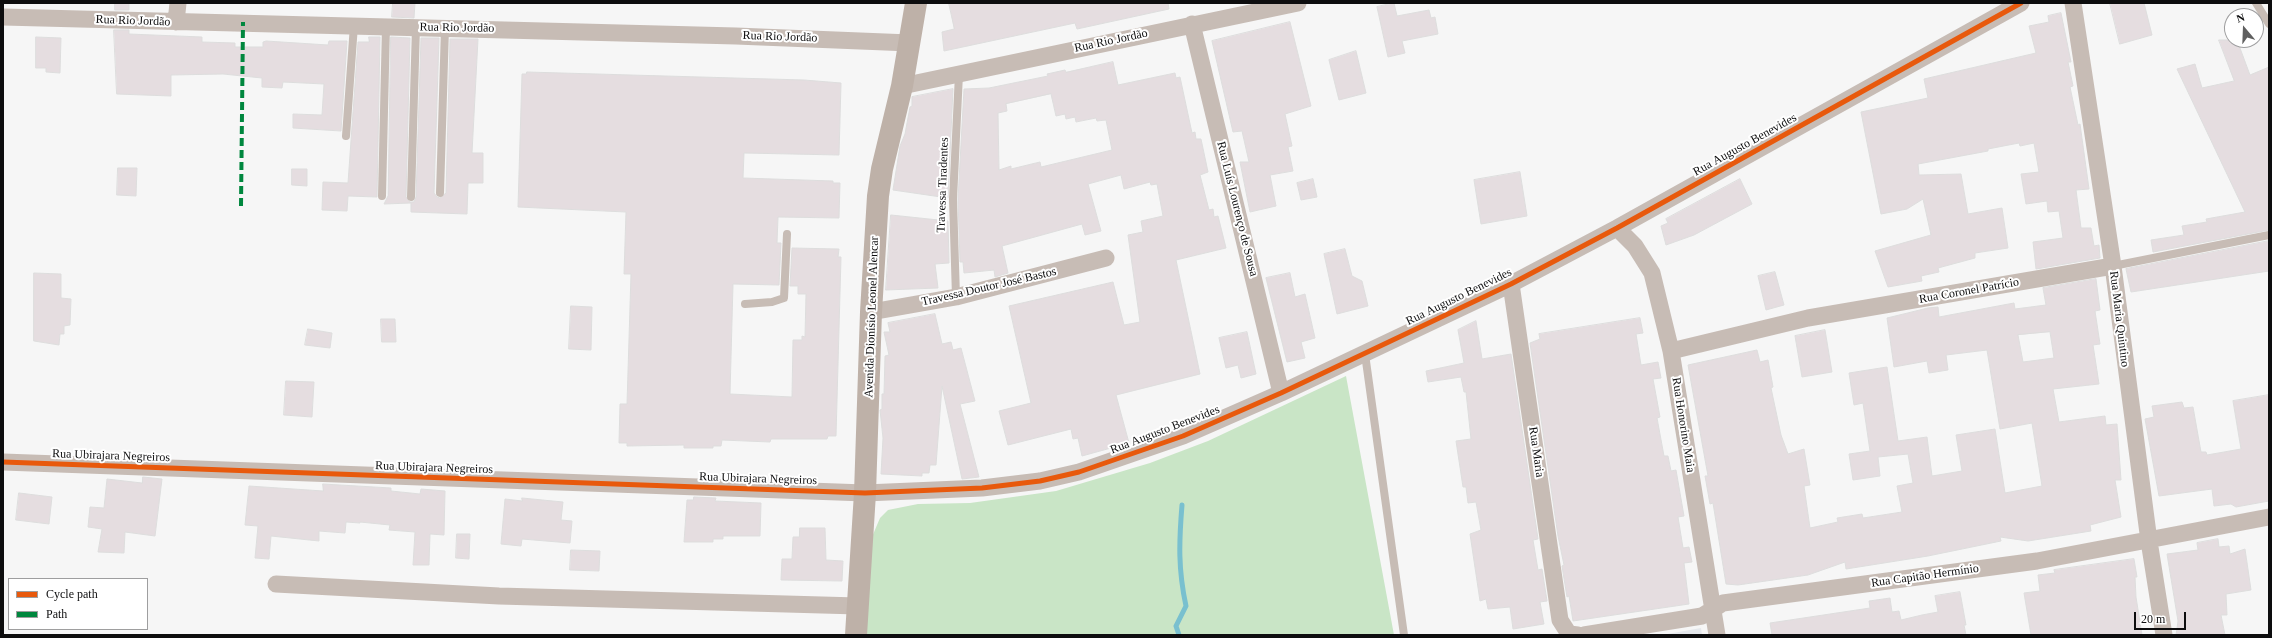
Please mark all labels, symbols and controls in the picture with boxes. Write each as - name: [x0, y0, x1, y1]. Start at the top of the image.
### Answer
- north arrow: [2224, 8, 2264, 48]
- text: N: [2235, 11, 2246, 25]
- street label: Rua Rio Jordão: [95, 13, 171, 29]
- street label: Rua Rio Jordão: [420, 20, 494, 36]
- street label: Rua Rio Jordão: [1073, 26, 1149, 56]
- street label: Rua Rio Jordão: [742, 29, 818, 45]
- street label: Rua Augusto Benevides: [1691, 111, 1799, 179]
- street label: Travessa Tiradentes: [934, 137, 952, 233]
- street label: Rua Luís Lourenço de Sousa: [1213, 140, 1261, 278]
- street label: Avenida Dionísio Leonel Alencar: [862, 236, 882, 398]
- street label: Travessa Doutor José Bastos: [920, 264, 1058, 310]
- street label: Rua Augusto Benevides: [1404, 265, 1514, 329]
- street label: Rua Maria Quintino: [2106, 270, 2132, 368]
- street label: Rua Coronel Patrício: [1918, 275, 2020, 307]
- street label: Rua Honorino Maia: [1668, 376, 1698, 474]
- street label: Rua Augusto Benevides: [1108, 402, 1222, 458]
- street label: Rua Maria: [1525, 426, 1547, 478]
- street label: Rua Ubirajara Negreiros: [52, 447, 170, 465]
- street label: Rua Ubirajara Negreiros: [375, 459, 493, 477]
- street label: Rua Ubirajara Negreiros: [699, 470, 817, 488]
- street label: Rua Capitão Hermínio: [1870, 561, 1980, 591]
- legend: [8, 578, 148, 630]
- text: Cycle path: [46, 587, 98, 601]
- scale bar: [2136, 604, 2188, 630]
- text: Path: [46, 607, 67, 621]
- text: 20 m: [2141, 612, 2165, 626]

